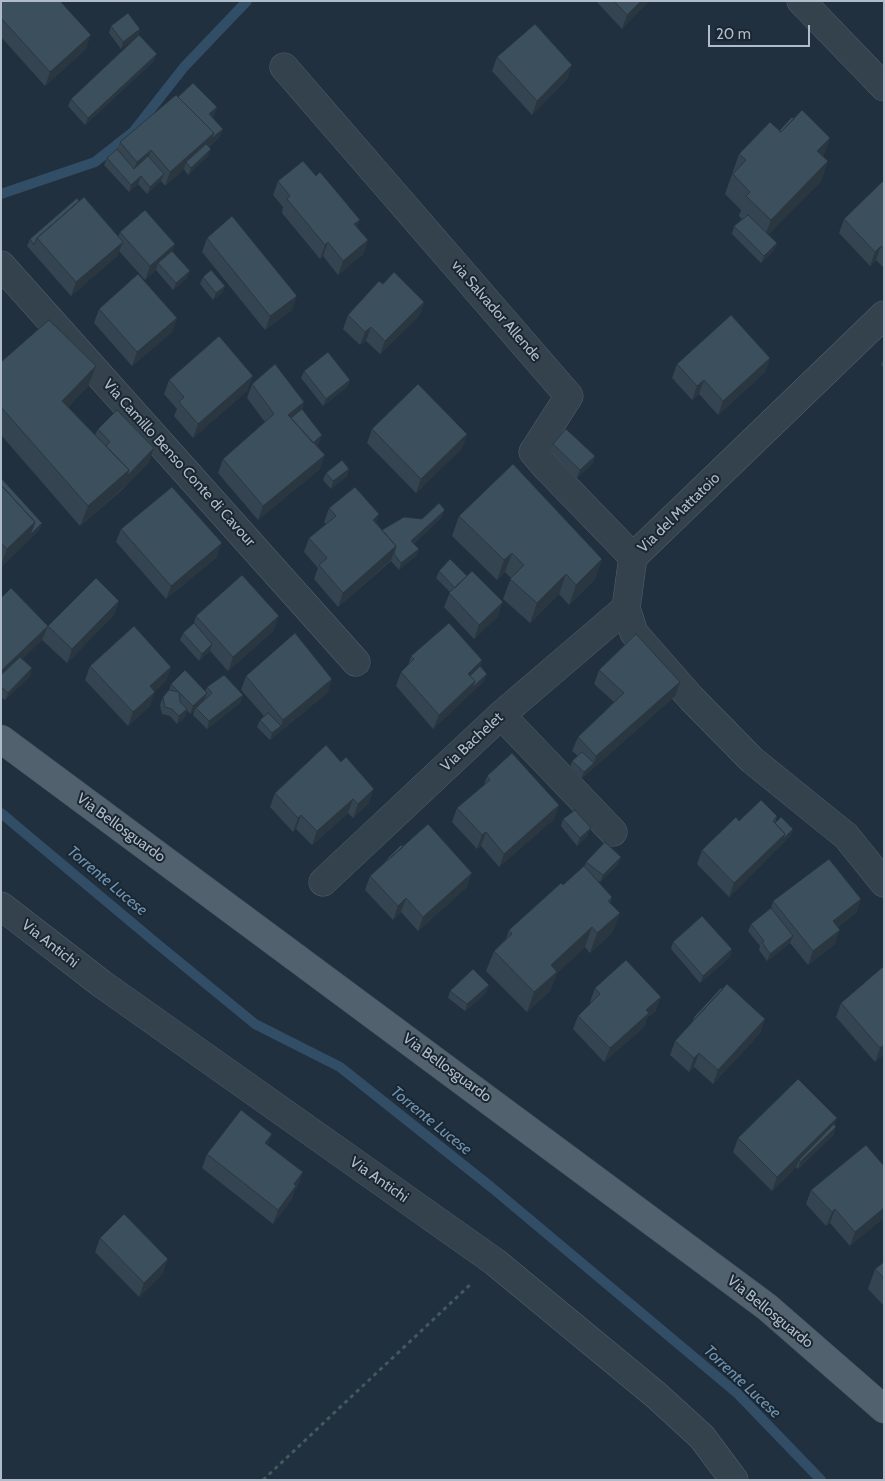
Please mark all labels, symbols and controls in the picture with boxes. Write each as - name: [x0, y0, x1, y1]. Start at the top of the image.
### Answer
- scale bar: [710, 15, 812, 47]
- text: 20 m: [716, 25, 751, 43]
- street label: via Salvador Allende: [447, 257, 545, 365]
- street label: Via Camillo Benso Conte di Cavour: [99, 376, 259, 550]
- street label: Via del Mattatoio: [634, 469, 724, 557]
- street label: Via Bachelet: [437, 709, 507, 775]
- street label: Via Bellosguardo: [73, 790, 169, 866]
- water label: Torrente Lucese: [63, 842, 151, 920]
- street label: Via Antichi: [18, 916, 82, 972]
- street label: Via Bellosguardo: [399, 1030, 495, 1106]
- water label: Torrente Lucese: [387, 1083, 475, 1159]
- street label: Via Antichi: [346, 1153, 412, 1207]
- street label: Via Bellosguardo: [723, 1272, 817, 1352]
- water label: Torrente Lucese: [699, 1341, 785, 1423]

